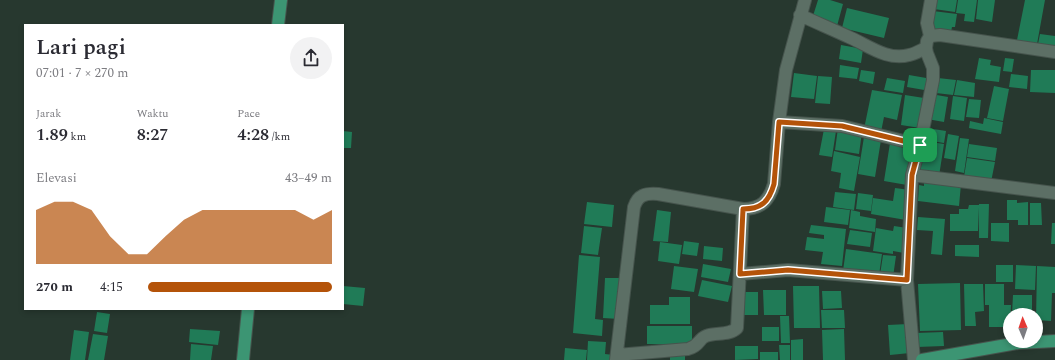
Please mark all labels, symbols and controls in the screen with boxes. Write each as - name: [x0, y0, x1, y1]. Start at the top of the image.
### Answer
- text: Lari pagi: [36, 31, 126, 64]
- button: share: [290, 37, 332, 79]
- text: 07:01 · 7 × 270 m: [36, 63, 128, 83]
- text: Jarak: [36, 105, 61, 122]
- text: Waktu: [137, 105, 169, 122]
- text: Pace: [237, 105, 260, 122]
- text: 1.89: [36, 122, 68, 148]
- text: 8:27: [137, 122, 168, 148]
- text: 4:28: [237, 122, 269, 148]
- text: km: [68, 128, 86, 145]
- text: /km: [269, 128, 290, 145]
- pin: [903, 128, 937, 162]
- icon: arrive: [909, 134, 931, 156]
- text: Elevasi: [36, 168, 77, 188]
- text: 43–49 m: [285, 168, 332, 188]
- text: 270 m: [36, 277, 73, 297]
- text: 4:15: [100, 277, 123, 297]
- north arrow: [1003, 308, 1043, 348]
- map controls: [1003, 308, 1043, 348]

